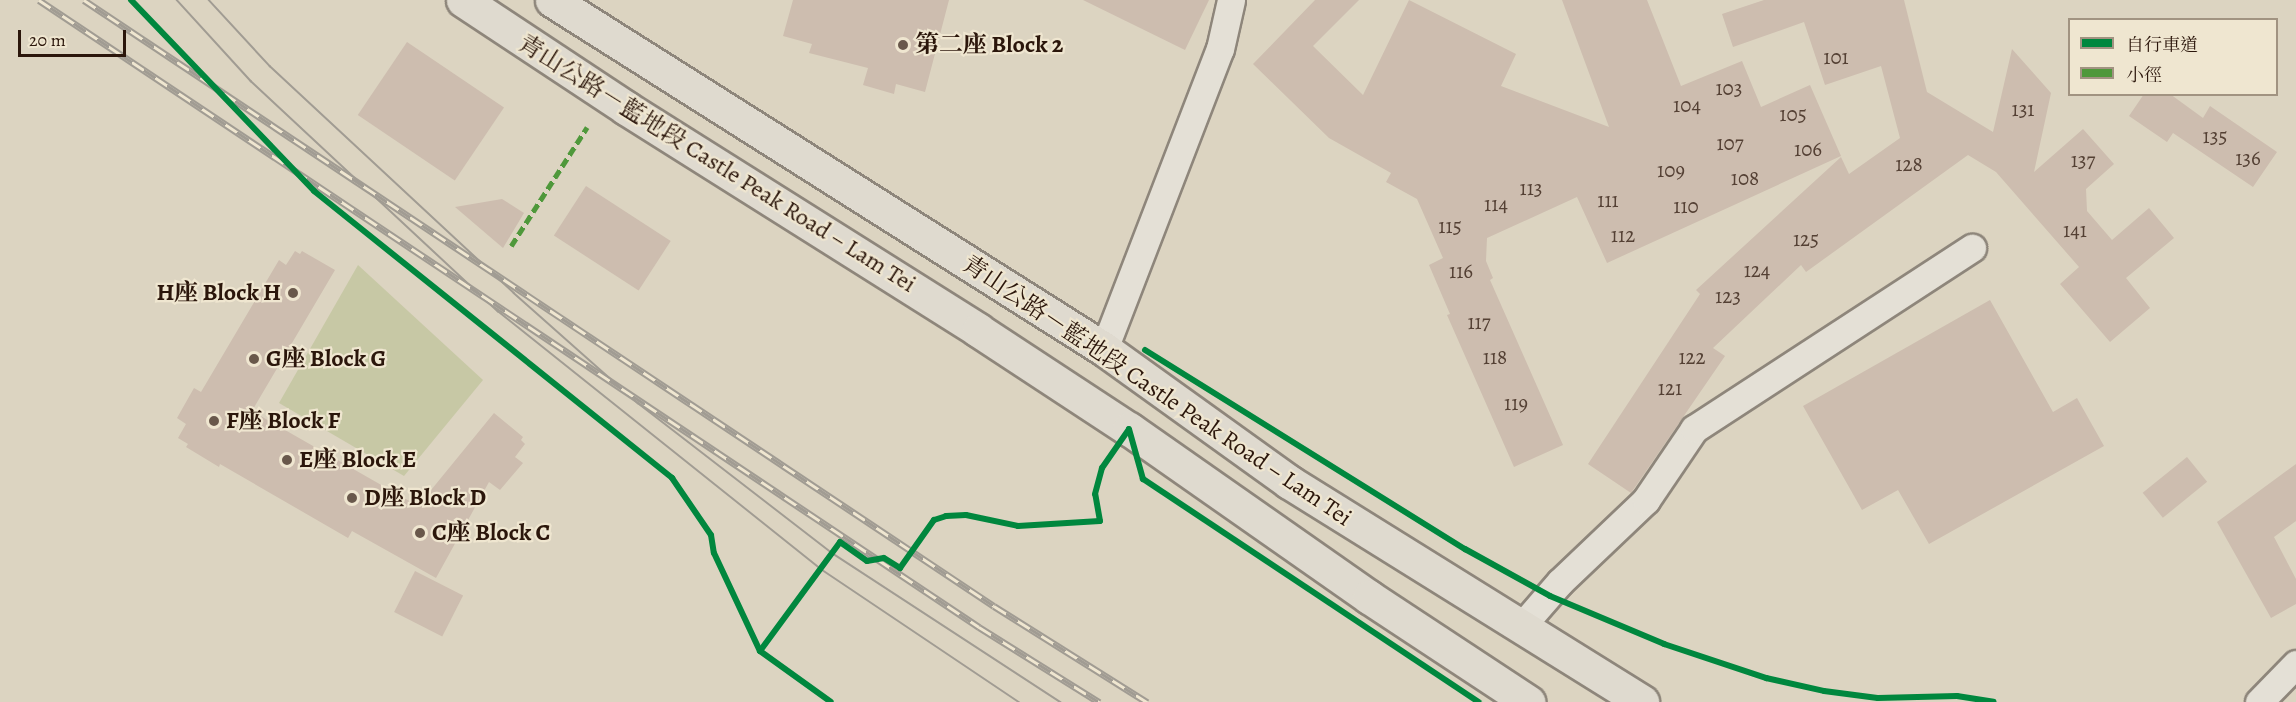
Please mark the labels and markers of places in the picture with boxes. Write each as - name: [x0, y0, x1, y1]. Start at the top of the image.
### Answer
- place label: 第二座 Block 2: [915, 31, 1063, 59]
- marker: 第二座 Block 2: [896, 38, 910, 52]
- place label: H座 Block H: [156, 279, 281, 307]
- marker: H座 Block H: [286, 286, 300, 300]
- place label: G座 Block G: [266, 345, 386, 373]
- marker: G座 Block G: [247, 352, 261, 366]
- place label: F座 Block F: [226, 407, 340, 435]
- marker: F座 Block F: [207, 414, 221, 428]
- place label: E座 Block E: [299, 446, 416, 474]
- marker: E座 Block E: [280, 453, 294, 467]
- place label: D座 Block D: [364, 484, 486, 512]
- marker: D座 Block D: [345, 491, 359, 505]
- place label: C座 Block C: [432, 519, 550, 547]
- marker: C座 Block C: [413, 526, 427, 540]

